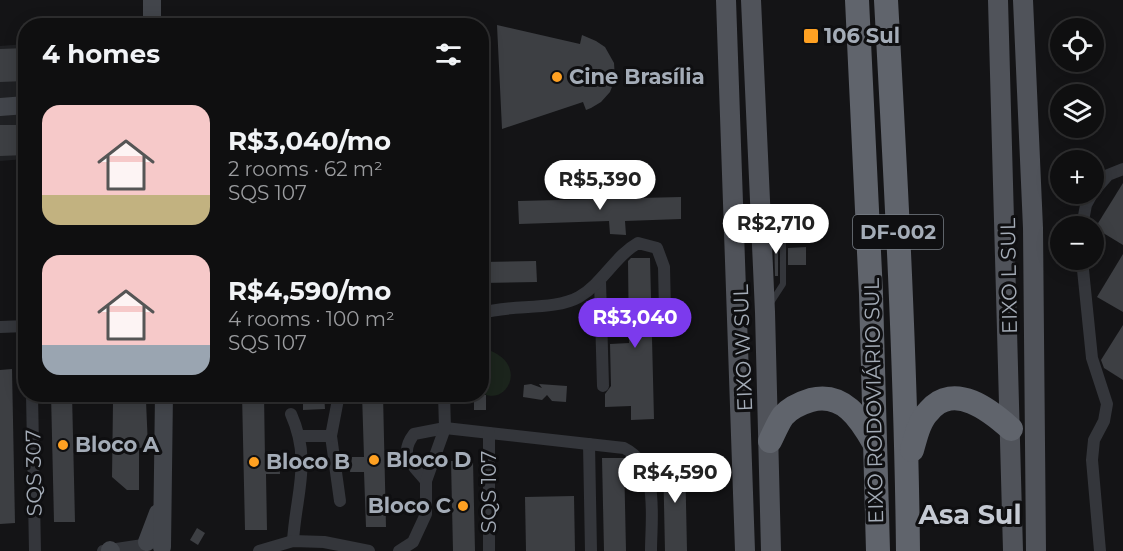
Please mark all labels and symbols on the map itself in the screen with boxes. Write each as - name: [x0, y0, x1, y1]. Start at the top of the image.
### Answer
- place label: 106 Sul: [824, 23, 900, 48]
- marker: 106 Sul: [802, 27, 820, 45]
- place label: Cine Brasília: [569, 64, 705, 89]
- marker: Cine Brasília: [550, 70, 564, 84]
- pin: R$5,390: [545, 160, 655, 211]
- pin: R$2,710: [721, 204, 831, 255]
- road number: DF-002: [853, 215, 943, 249]
- street label: EIXO L SUL: [995, 217, 1022, 334]
- street label: EIXO RODOVIÁRIO SUL: [859, 277, 888, 524]
- street label: EIXO W SUL: [728, 283, 757, 412]
- pin: R$3,040: [580, 298, 690, 349]
- street label: SQS 307: [20, 429, 47, 517]
- place label: Bloco A: [75, 432, 160, 457]
- marker: Bloco A: [56, 438, 70, 452]
- place label: Bloco D: [386, 447, 471, 472]
- place label: Bloco B: [266, 449, 350, 474]
- street label: SQS 107: [476, 451, 501, 533]
- marker: Bloco D: [367, 453, 381, 467]
- pin: R$4,590: [620, 453, 730, 504]
- marker: Bloco B: [247, 455, 261, 469]
- place label: Bloco C: [368, 493, 451, 518]
- district label: Asa Sul: [917, 498, 1022, 531]
- marker: Bloco C: [456, 499, 470, 513]

